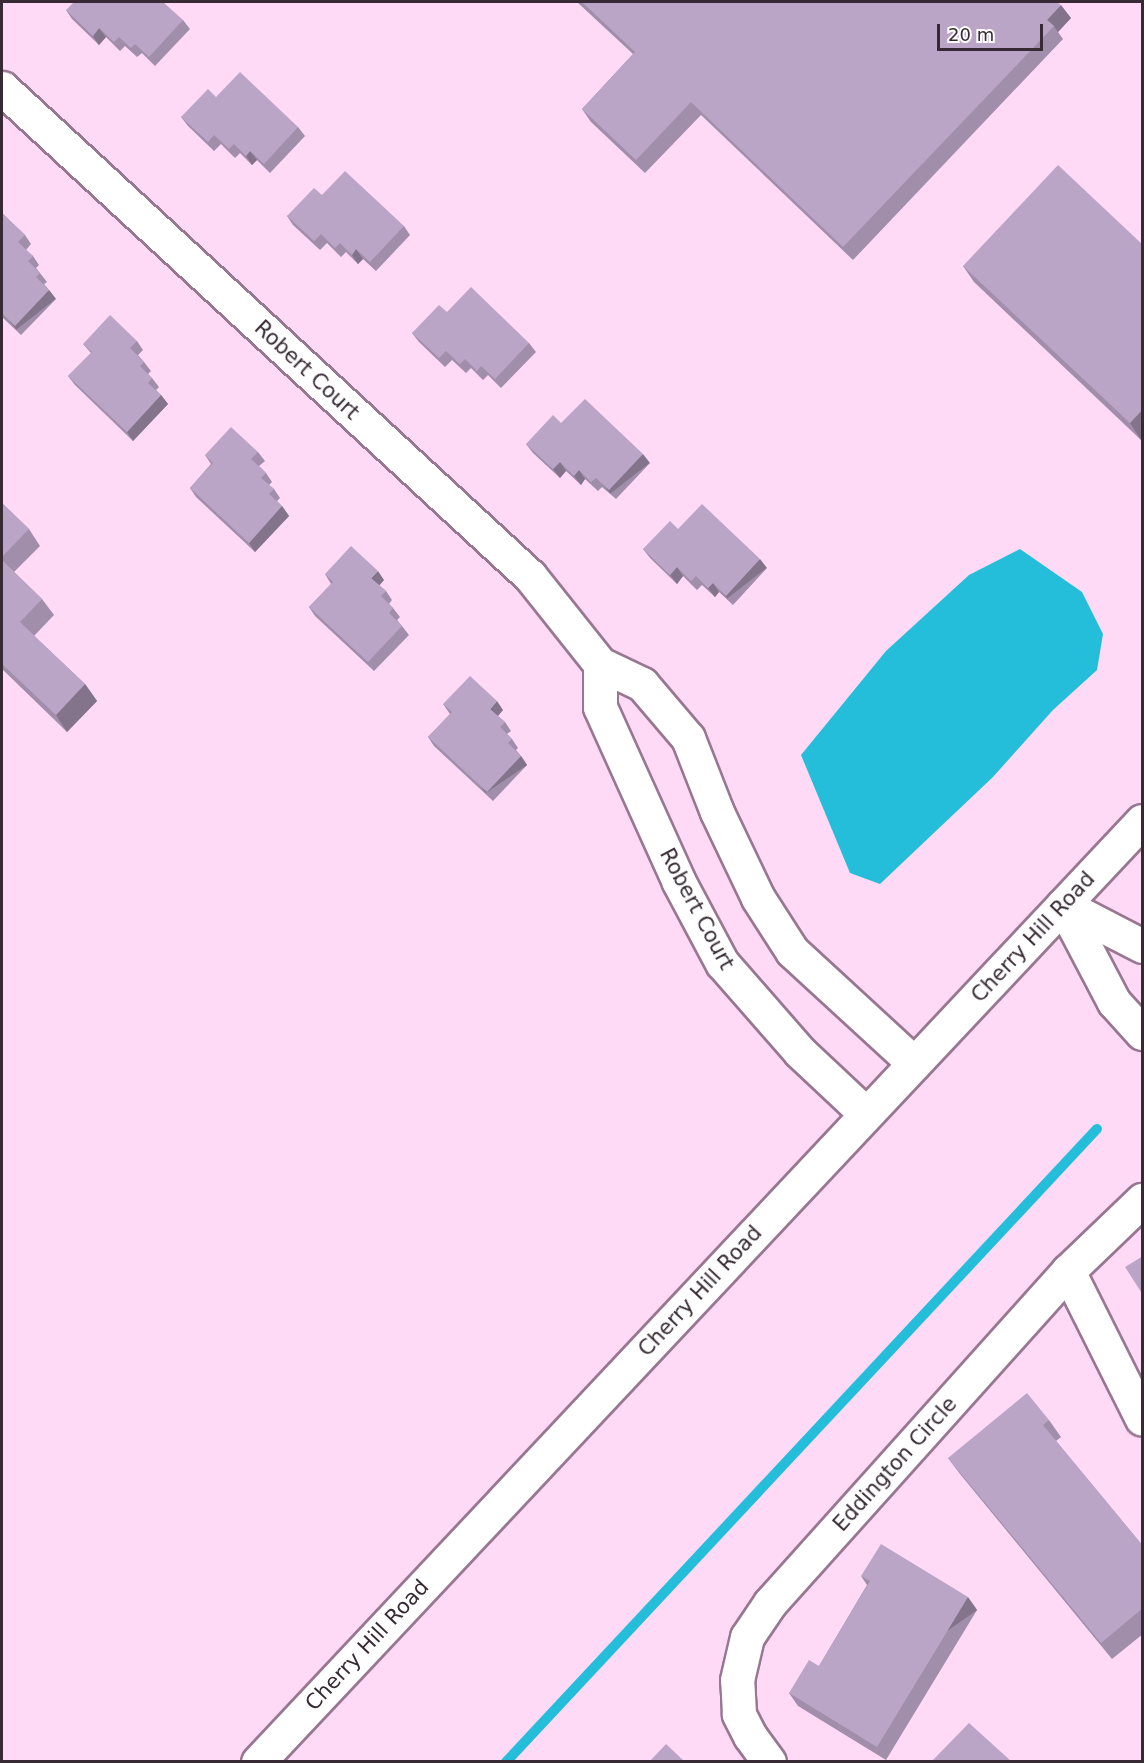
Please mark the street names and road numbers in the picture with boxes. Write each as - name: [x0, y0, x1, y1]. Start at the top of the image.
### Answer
- street label: Robert Court: [249, 315, 365, 425]
- street label: Robert Court: [654, 844, 740, 974]
- street label: Cherry Hill Road: [966, 866, 1100, 1008]
- street label: Cherry Hill Road: [633, 1220, 767, 1362]
- street label: Eddington Circle: [828, 1391, 962, 1537]
- street label: Cherry Hill Road: [300, 1574, 434, 1716]

